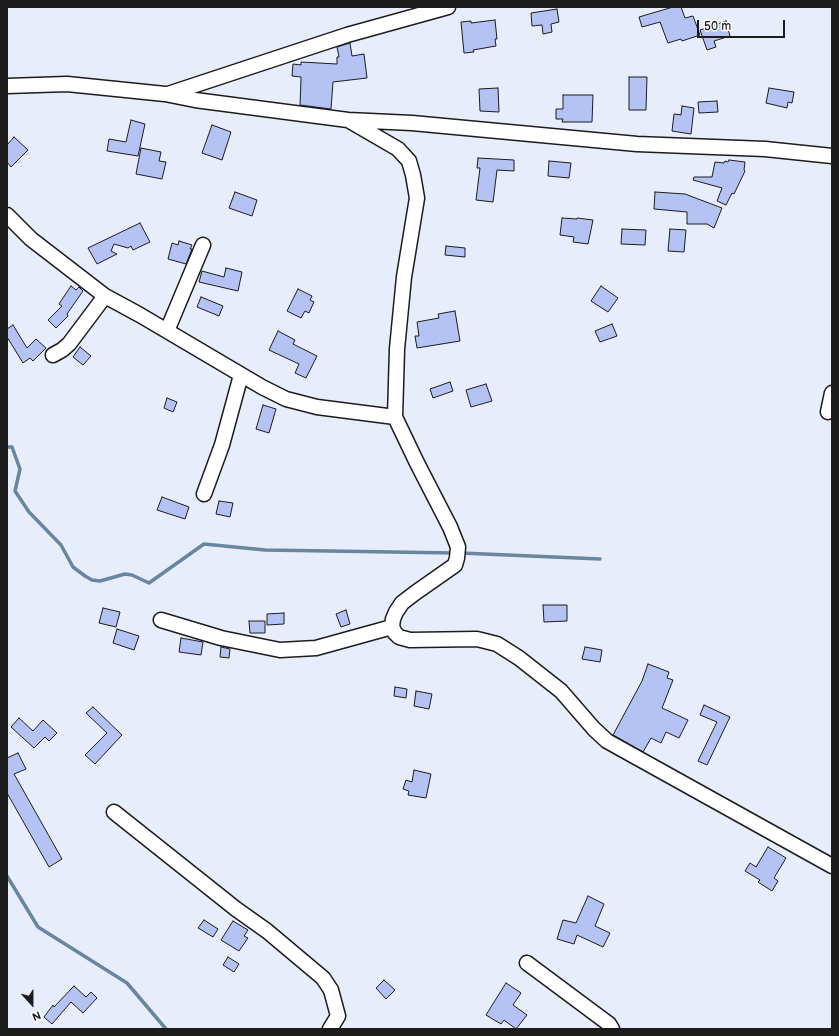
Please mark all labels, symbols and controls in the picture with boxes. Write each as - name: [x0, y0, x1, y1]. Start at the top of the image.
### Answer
- scale bar: [699, 12, 787, 38]
- text: 50 m: [704, 19, 731, 34]
- north arrow: [12, 984, 52, 1024]
- text: N: [30, 1008, 43, 1023]

